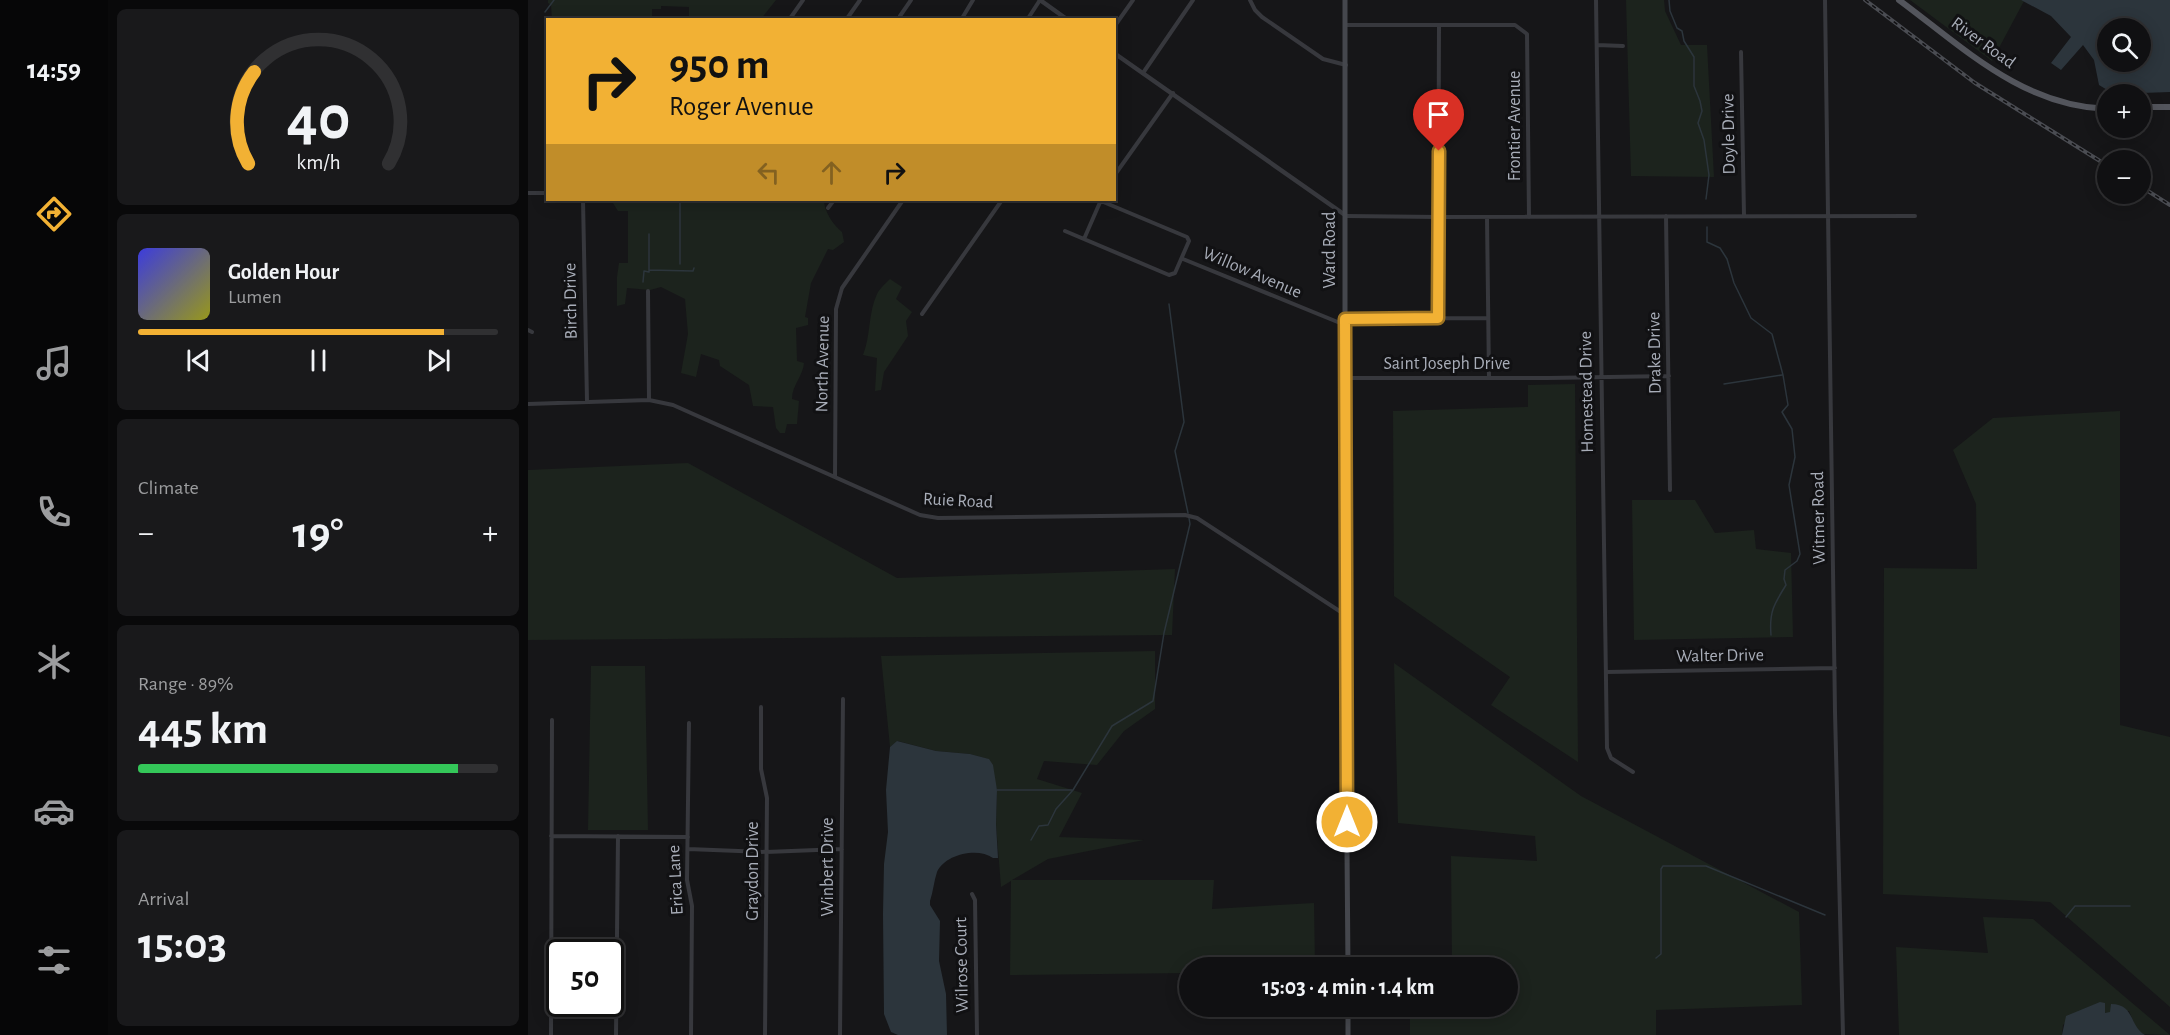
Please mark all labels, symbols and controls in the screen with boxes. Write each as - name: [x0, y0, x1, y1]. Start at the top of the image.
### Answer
- street label: River Road: [1948, 14, 2018, 72]
- map controls: [2097, 18, 2151, 204]
- button: search: [2097, 18, 2151, 72]
- icon: right: [570, 42, 648, 120]
- text: 950 m: [669, 44, 770, 86]
- text: 14:59: [27, 56, 81, 83]
- street label: Frontier Avenue: [1506, 71, 1524, 181]
- button: +: [2097, 84, 2151, 138]
- text: 40: [286, 88, 350, 150]
- pin: [1413, 89, 1464, 151]
- text: Roger Avenue: [669, 93, 814, 120]
- street label: Doyle Drive: [1719, 93, 1739, 175]
- icon: arrive: [1422, 98, 1455, 131]
- button: −: [2097, 150, 2151, 204]
- text: km/h: [296, 152, 340, 173]
- icon: left: [752, 156, 785, 189]
- icon: ahead: [815, 156, 848, 189]
- icon: right: [878, 156, 911, 189]
- icon: directions: [33, 193, 75, 235]
- street label: Ward Road: [1321, 211, 1339, 289]
- street label: Willow Avenue: [1200, 244, 1304, 302]
- text: Golden Hour: [228, 261, 339, 283]
- street label: Birch Drive: [561, 263, 581, 339]
- text: Lumen: [228, 287, 282, 307]
- street label: Drake Drive: [1645, 312, 1665, 394]
- street label: North Avenue: [813, 315, 833, 413]
- street label: Homestead Drive: [1577, 331, 1597, 453]
- icon: music: [33, 342, 75, 384]
- icon: previous: [182, 344, 215, 377]
- icon: pause: [302, 344, 335, 377]
- icon: next: [422, 344, 455, 377]
- street label: Saint Joseph Drive: [1384, 355, 1510, 373]
- street label: Witmer Road: [1809, 471, 1829, 565]
- text: Climate: [138, 478, 199, 498]
- street label: Ruie Road: [922, 490, 994, 512]
- icon: phone: [33, 491, 75, 533]
- text: 19°: [292, 511, 344, 556]
- text: −: [138, 517, 154, 550]
- text: +: [482, 517, 498, 550]
- icon: climate: [33, 641, 75, 683]
- street label: Walter Drive: [1676, 646, 1764, 666]
- text: Range · 89%: [138, 674, 234, 694]
- text: 445 km: [138, 707, 268, 752]
- icon: car: [33, 790, 75, 832]
- position arrow: [1315, 790, 1379, 854]
- street label: Winbert Drive: [819, 817, 837, 917]
- street label: Graydon Drive: [744, 821, 762, 921]
- street label: Erica Lane: [665, 845, 687, 915]
- text: Arrival: [138, 889, 189, 909]
- street label: Wilrose Court: [952, 917, 972, 1013]
- text: 15:03: [138, 922, 227, 967]
- icon: filters: [33, 939, 75, 981]
- speed limit sign: 50: [546, 939, 624, 1017]
- text: 15:03 · 4 min · 1.4 km: [1262, 976, 1435, 998]

